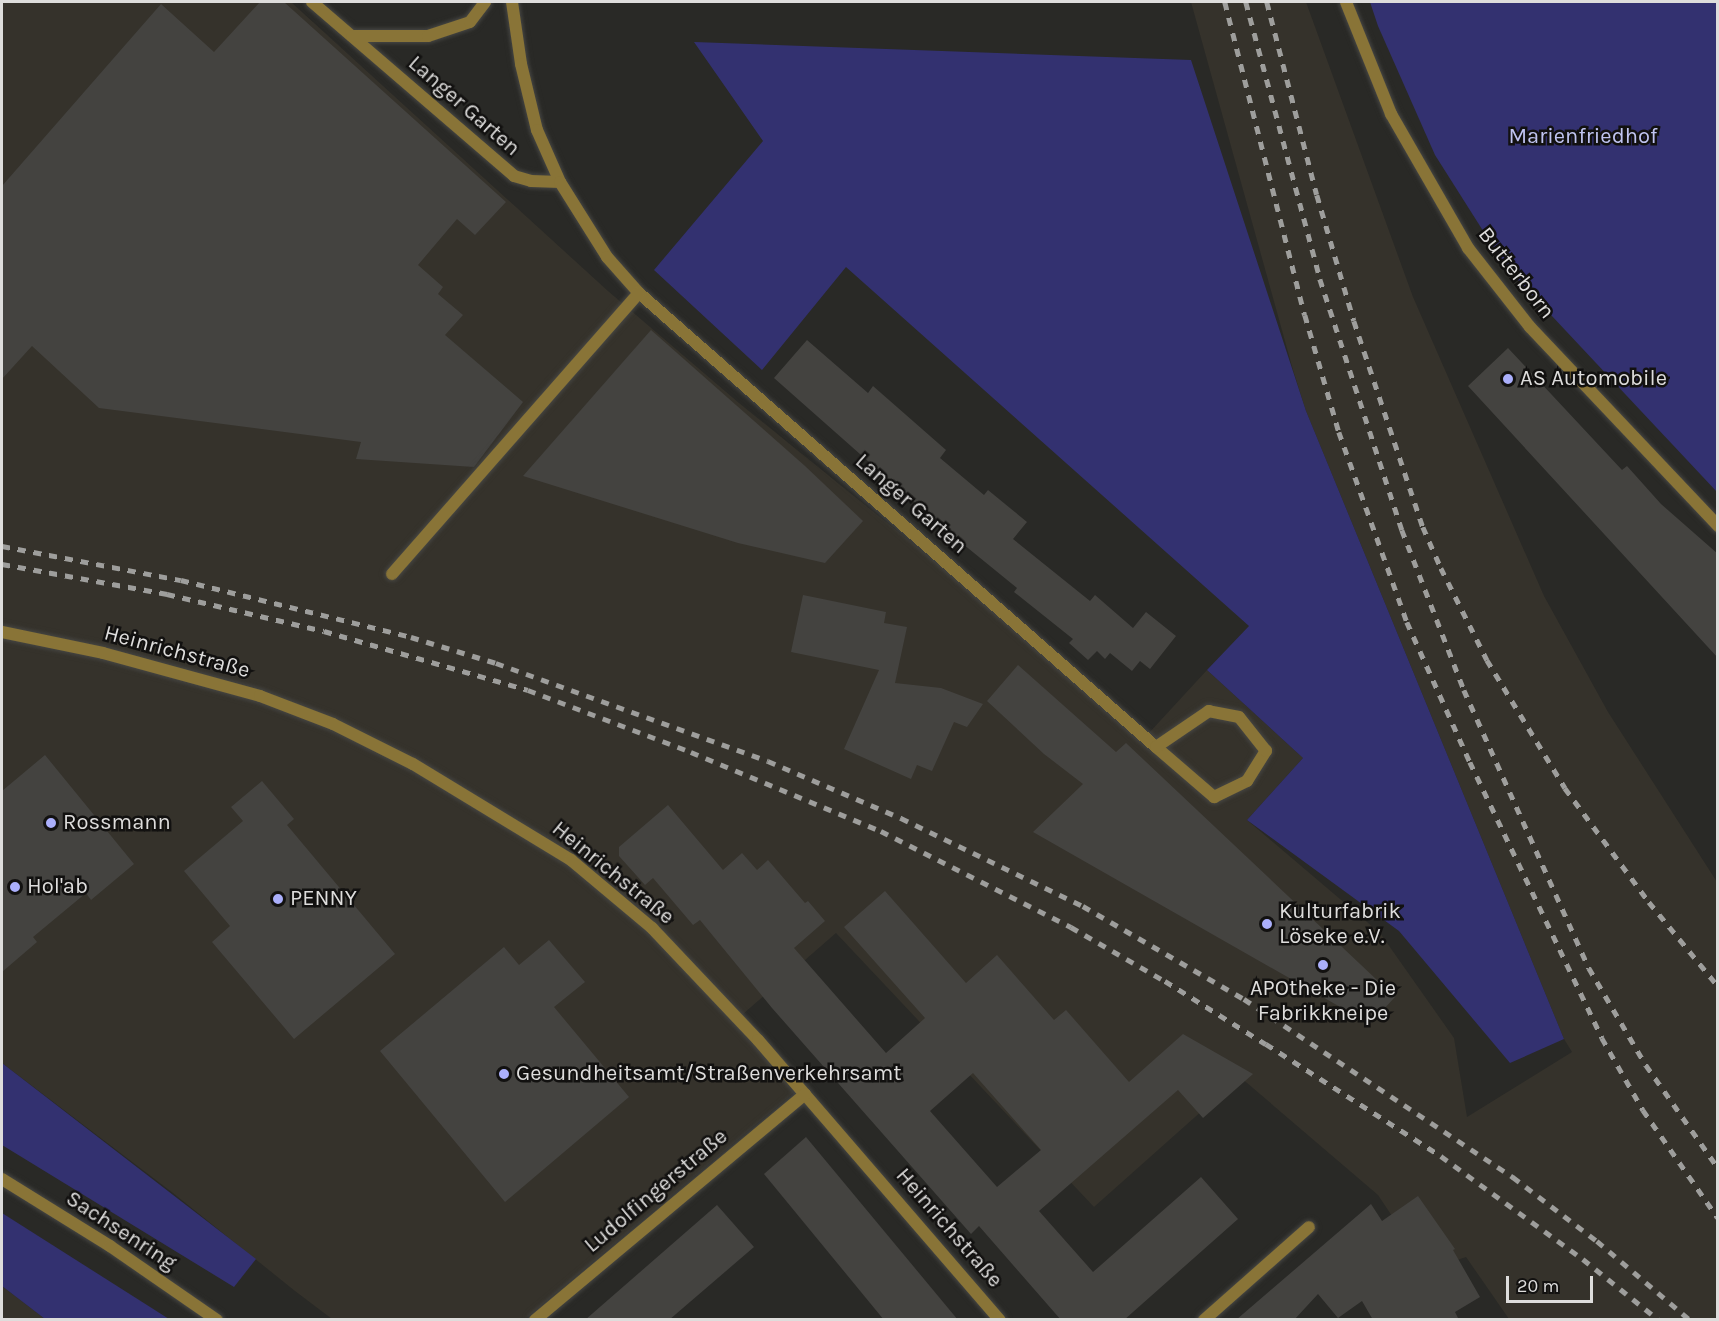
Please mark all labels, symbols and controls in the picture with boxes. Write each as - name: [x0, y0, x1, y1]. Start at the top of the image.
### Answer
- street label: Langer Garten: [403, 50, 525, 162]
- park label: Marienfriedhof: [1508, 124, 1658, 150]
- street label: Butterborn: [1472, 222, 1560, 324]
- place label: AS Automobile: [1520, 366, 1667, 392]
- marker: AS Automobile: [1501, 372, 1515, 386]
- street label: Langer Garten: [850, 448, 972, 560]
- street label: Heinrichstraße: [101, 620, 253, 684]
- place label: Rossmann: [63, 810, 171, 836]
- marker: Rossmann: [44, 816, 58, 830]
- street label: Heinrichstraße: [547, 816, 679, 930]
- place label: Hol'ab: [27, 874, 88, 900]
- marker: Hol'ab: [8, 880, 22, 894]
- place label: PENNY: [290, 886, 357, 912]
- marker: PENNY: [271, 892, 285, 906]
- place label: Kulturfabrik Löseke e.V.: [1279, 898, 1401, 950]
- marker: Kulturfabrik Löseke e.V.: [1260, 917, 1274, 931]
- marker: APOtheke - Die Fabrikkneipe: [1316, 958, 1330, 972]
- place label: APOtheke - Die Fabrikkneipe: [1250, 975, 1396, 1026]
- place label: Gesundheitsamt/Straßenverkehrsamt: [516, 1061, 902, 1087]
- marker: Gesundheitsamt/Straßenverkehrsamt: [497, 1067, 511, 1081]
- street label: Ludolfingerstraße: [579, 1123, 733, 1259]
- street label: Heinrichstraße: [890, 1163, 1008, 1293]
- street label: Sachsenring: [61, 1186, 181, 1276]
- scale bar: [1509, 1264, 1596, 1302]
- text: 20 m: [1517, 1275, 1559, 1297]

